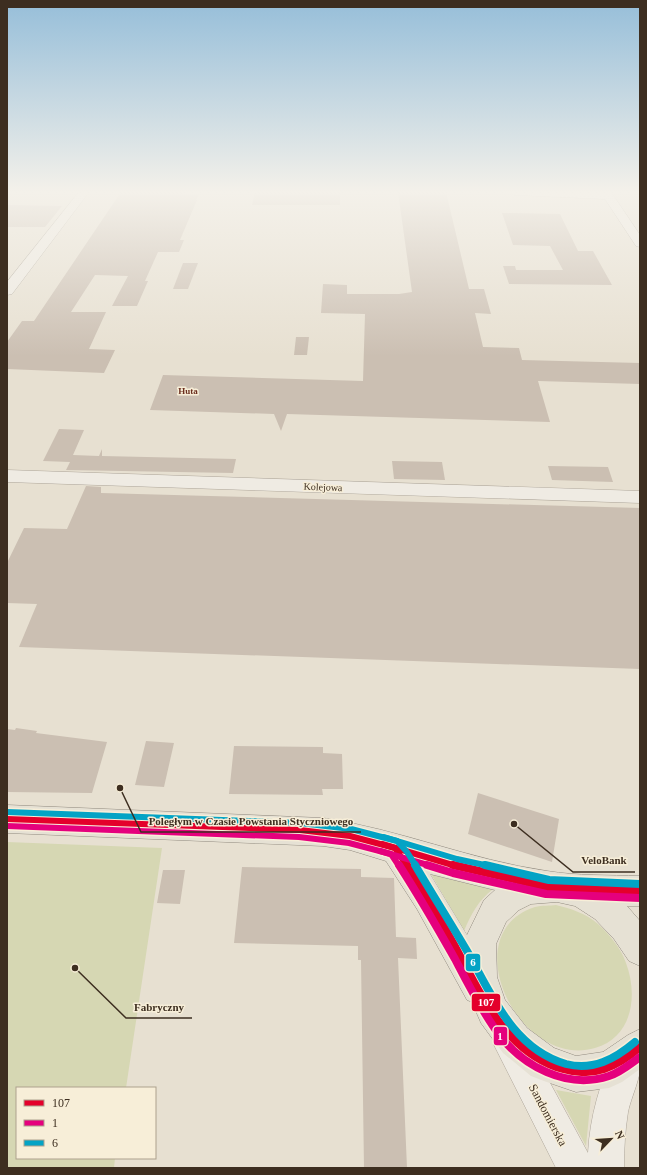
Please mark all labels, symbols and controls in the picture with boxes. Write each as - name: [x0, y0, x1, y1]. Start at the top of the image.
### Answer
- district label: Huta: [178, 386, 198, 396]
- street label: Kolejowa: [303, 481, 343, 493]
- callout: Poległym w Czasie Powstania Styczniowego: [141, 809, 361, 832]
- text: Poległym w Czasie Powstania Styczniowego: [149, 815, 354, 827]
- callout: VeloBank: [573, 849, 635, 872]
- text: VeloBank: [581, 854, 628, 866]
- line badge: 6: [465, 953, 481, 972]
- text: 6: [470, 956, 476, 968]
- line badge: 107: [471, 993, 501, 1012]
- callout: Fabryczny: [126, 995, 192, 1018]
- text: 107: [478, 996, 495, 1008]
- text: Fabryczny: [134, 1001, 185, 1013]
- line badge: 1: [493, 1026, 508, 1046]
- text: 1: [497, 1030, 503, 1042]
- street label: Sandomierska: [526, 1082, 570, 1149]
- legend: [16, 1087, 156, 1159]
- text: 107: [52, 1096, 70, 1110]
- text: 1: [52, 1116, 58, 1130]
- north arrow: [591, 1119, 631, 1159]
- text: N: [613, 1129, 627, 1141]
- text: 6: [52, 1136, 58, 1150]

